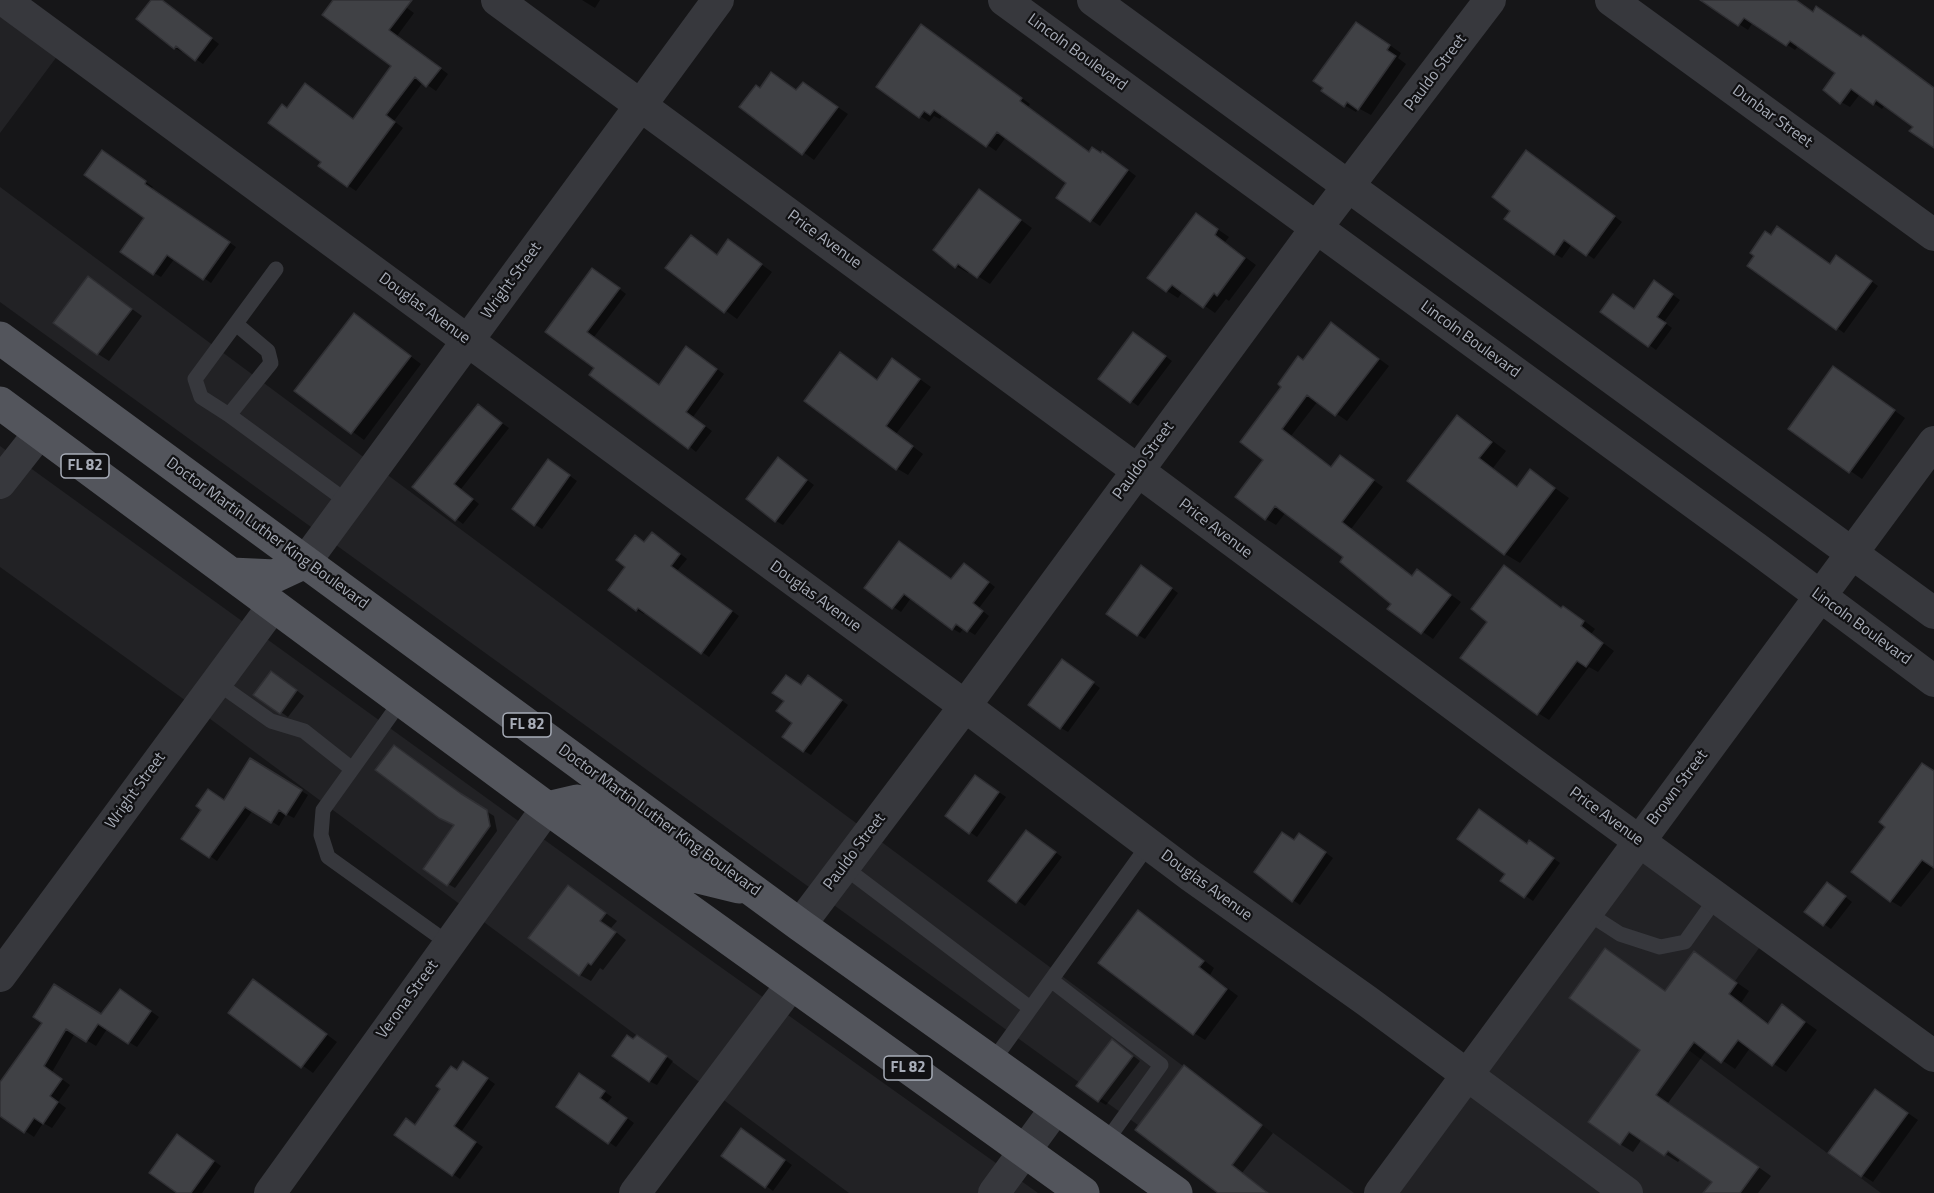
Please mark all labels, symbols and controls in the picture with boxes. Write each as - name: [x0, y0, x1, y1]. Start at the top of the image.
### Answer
- street label: Lincoln Boulevard: [1023, 10, 1131, 96]
- street label: Pauldo Street: [1401, 31, 1471, 115]
- street label: Dunbar Street: [1728, 82, 1816, 152]
- street label: Price Avenue: [783, 207, 865, 273]
- street label: Wright Street: [478, 239, 546, 323]
- street label: Douglas Avenue: [375, 269, 473, 349]
- street label: Lincoln Boulevard: [1416, 297, 1524, 383]
- street label: Pauldo Street: [1109, 418, 1179, 504]
- road number: FL 82: [61, 454, 109, 478]
- street label: Doctor Martin Luther King Boulevard: [162, 454, 372, 614]
- street label: Price Avenue: [1174, 495, 1256, 563]
- street label: Douglas Avenue: [766, 557, 864, 637]
- street label: Lincoln Boulevard: [1807, 584, 1915, 670]
- road number: FL 82: [503, 713, 551, 737]
- street label: Doctor Martin Luther King Boulevard: [554, 741, 764, 901]
- street label: Brown Street: [1644, 747, 1712, 829]
- street label: Wright Street: [102, 749, 170, 833]
- street label: Price Avenue: [1565, 784, 1647, 850]
- street label: Pauldo Street: [820, 810, 890, 894]
- street label: Douglas Avenue: [1157, 846, 1255, 926]
- street label: Verona Street: [373, 957, 443, 1043]
- road number: FL 82: [884, 1056, 932, 1080]

